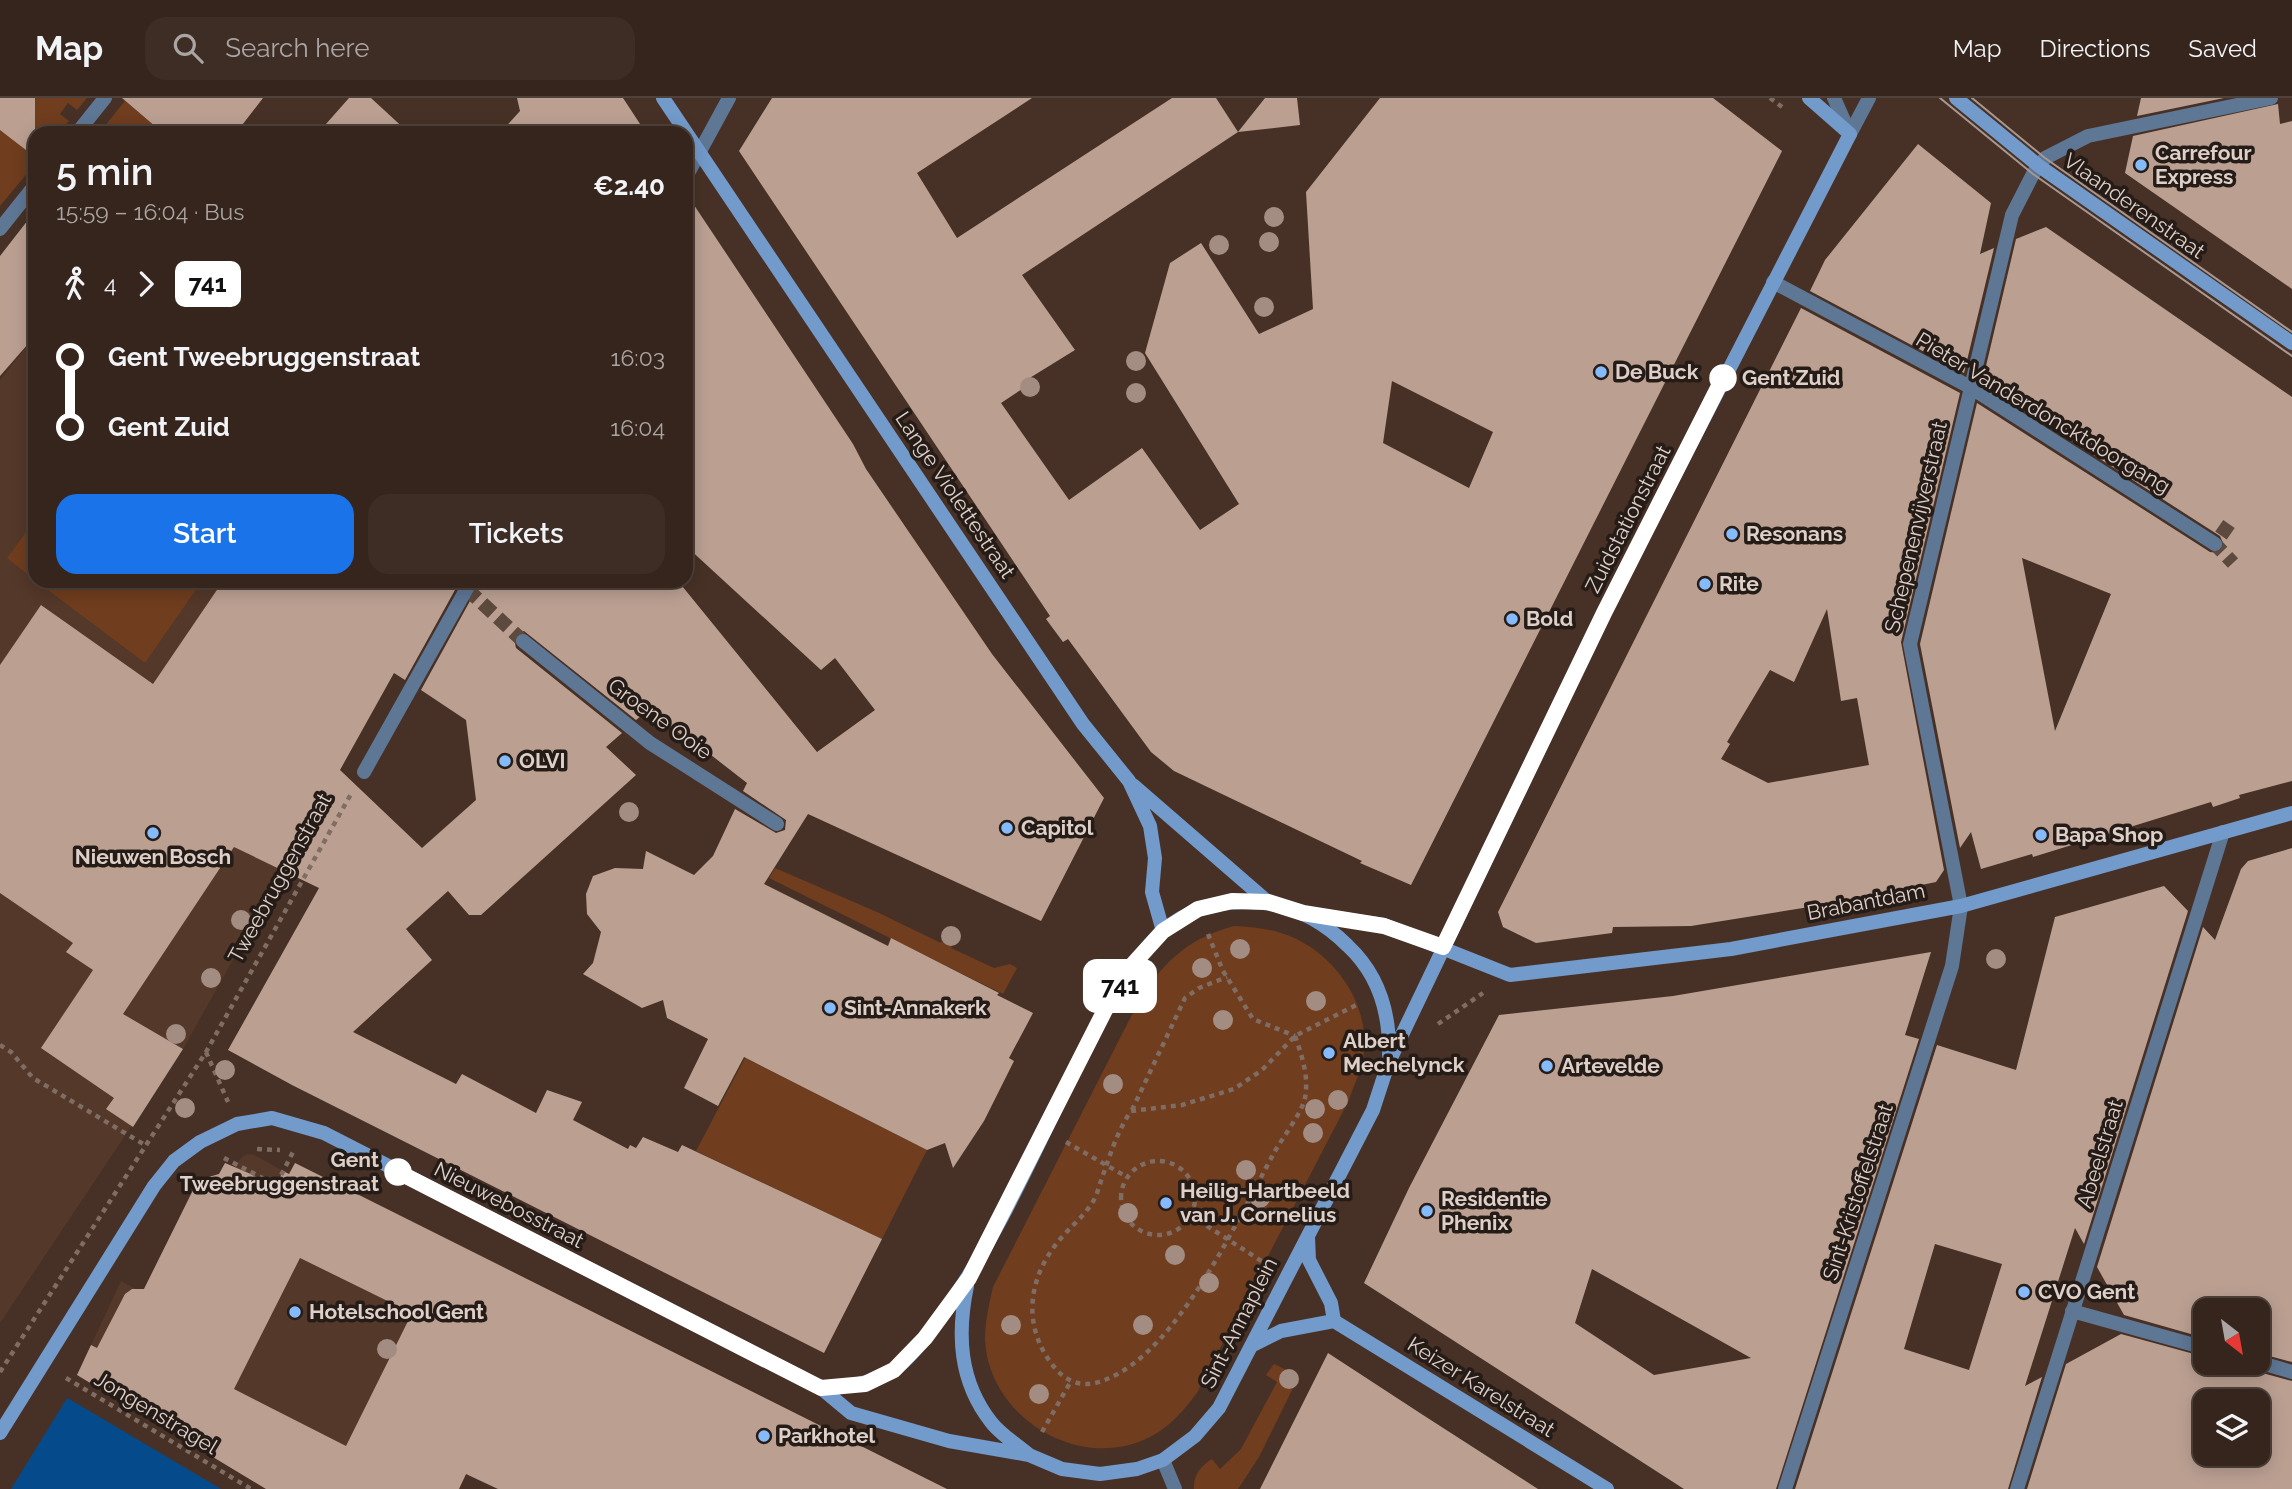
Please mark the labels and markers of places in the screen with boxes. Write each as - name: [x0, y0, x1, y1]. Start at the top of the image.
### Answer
- place label: Carrefour Express: [2155, 140, 2252, 189]
- marker: Carrefour Express: [2133, 157, 2149, 173]
- place label: De Buck: [1615, 359, 1699, 384]
- marker: De Buck: [1593, 364, 1609, 380]
- marker: Gent Zuid: [1710, 365, 1736, 391]
- place label: Gent Zuid: [1742, 365, 1840, 390]
- place label: Resonans: [1746, 521, 1843, 546]
- marker: Resonans: [1724, 526, 1740, 542]
- place label: Rite: [1719, 571, 1759, 596]
- marker: Rite: [1697, 576, 1713, 592]
- place label: Bold: [1526, 606, 1573, 631]
- marker: Bold: [1504, 611, 1520, 627]
- place label: OLVI: [519, 748, 565, 773]
- marker: OLVI: [497, 753, 513, 769]
- place label: Capitol: [1021, 815, 1094, 840]
- marker: Capitol: [999, 820, 1015, 836]
- place label: Bapa Shop: [2055, 822, 2163, 847]
- marker: Nieuwen Bosch: [145, 825, 161, 841]
- marker: Bapa Shop: [2033, 827, 2049, 843]
- place label: Nieuwen Bosch: [75, 844, 231, 869]
- place label: Sint-Annakerk: [844, 995, 987, 1020]
- marker: Sint-Annakerk: [822, 1000, 838, 1016]
- place label: Albert Mechelynck: [1343, 1028, 1465, 1077]
- marker: Albert Mechelynck: [1321, 1045, 1337, 1061]
- place label: Artevelde: [1561, 1053, 1660, 1078]
- marker: Artevelde: [1539, 1058, 1555, 1074]
- place label: Gent Tweebruggenstraat: [180, 1147, 379, 1196]
- marker: Gent Tweebruggenstraat: [385, 1159, 411, 1185]
- place label: Heilig-Hartbeeld van J. Cornelius: [1180, 1178, 1350, 1227]
- place label: Residentie Phenix: [1441, 1186, 1548, 1235]
- marker: Heilig-Hartbeeld van J. Cornelius: [1158, 1195, 1174, 1211]
- marker: Residentie Phenix: [1419, 1203, 1435, 1219]
- place label: CVO Gent: [2038, 1279, 2135, 1304]
- marker: CVO Gent: [2016, 1284, 2032, 1300]
- place label: Hotelschool Gent: [309, 1299, 484, 1324]
- marker: Hotelschool Gent: [287, 1304, 303, 1320]
- place label: Parkhotel: [778, 1423, 876, 1448]
- marker: Parkhotel: [756, 1428, 772, 1444]

